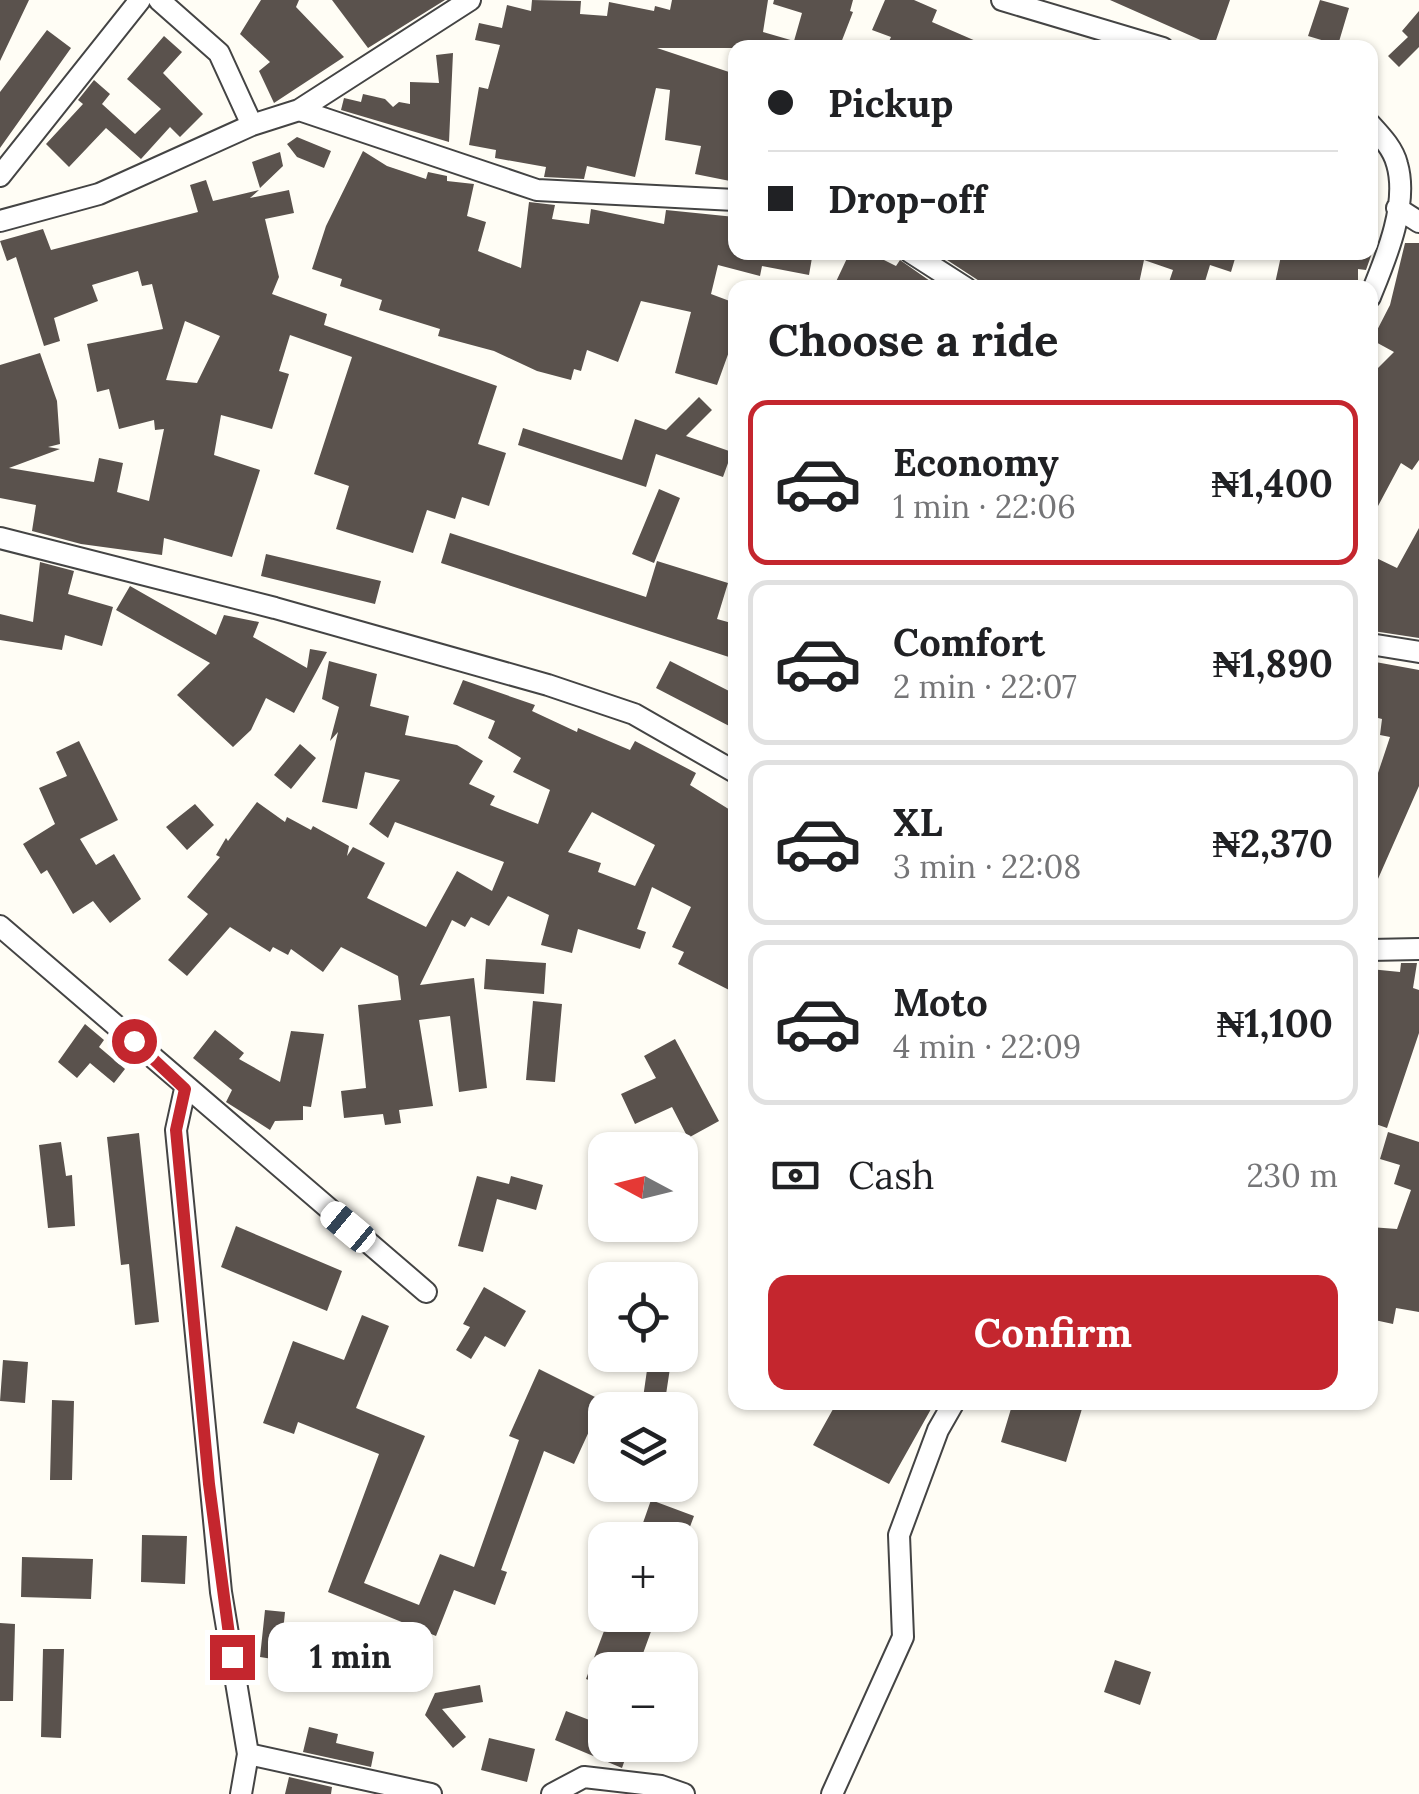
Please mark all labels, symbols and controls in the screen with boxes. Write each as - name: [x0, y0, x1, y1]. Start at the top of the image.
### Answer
- text: Pickup: [828, 79, 953, 127]
- text: Drop-off: [828, 175, 986, 223]
- text: Choose a ride: [768, 311, 1058, 368]
- icon: car: [773, 438, 863, 528]
- text: Economy: [893, 438, 1059, 486]
- text: ₦1,400: [1212, 459, 1333, 507]
- text: 1 min · 22:06: [893, 486, 1076, 527]
- icon: car: [773, 618, 863, 708]
- text: Comfort: [893, 618, 1045, 666]
- text: ₦1,890: [1213, 639, 1333, 687]
- text: 2 min · 22:07: [893, 666, 1077, 707]
- icon: car: [773, 798, 863, 888]
- text: XL: [893, 798, 943, 846]
- text: ₦2,370: [1213, 819, 1333, 867]
- text: 3 min · 22:08: [893, 846, 1081, 887]
- icon: car: [773, 978, 863, 1068]
- text: Moto: [893, 978, 988, 1026]
- text: ₦1,100: [1217, 999, 1333, 1047]
- route start: [112, 1019, 157, 1064]
- text: 4 min · 22:09: [893, 1026, 1081, 1067]
- north arrow: [588, 1132, 698, 1242]
- map controls: [588, 1132, 698, 1762]
- icon: cash: [768, 1148, 823, 1203]
- text: Cash: [848, 1151, 935, 1199]
- text: 230 m: [1247, 1155, 1338, 1196]
- car: [315, 1196, 381, 1258]
- button: locate: [588, 1262, 698, 1372]
- button: Confirm: [768, 1275, 1338, 1390]
- button: layers: [588, 1392, 698, 1502]
- button: +: [588, 1522, 698, 1632]
- callout: 1 min: [267, 1622, 432, 1692]
- route end: [210, 1635, 255, 1680]
- text: 1 min: [310, 1636, 391, 1677]
- button: −: [588, 1652, 698, 1762]

